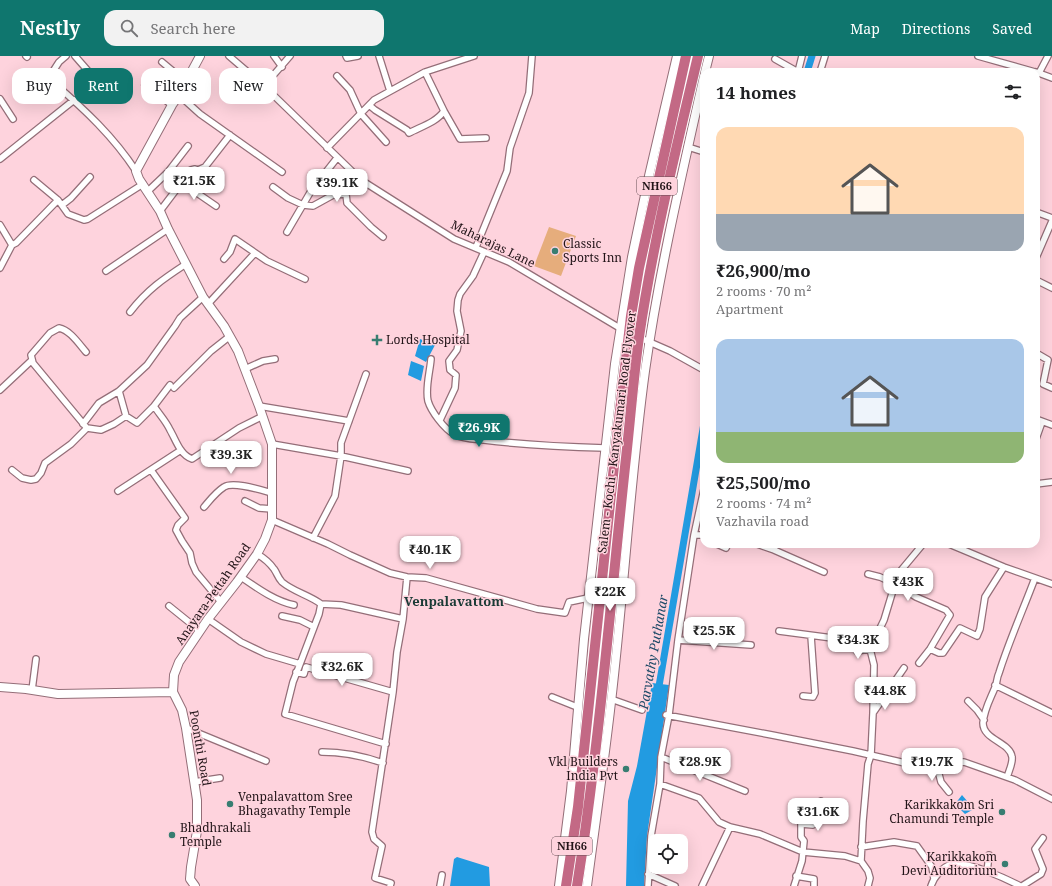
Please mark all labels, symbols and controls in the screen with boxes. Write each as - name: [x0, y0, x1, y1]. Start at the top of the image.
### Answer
- search box: [104, 10, 384, 46]
- text: Nestly: [20, 15, 80, 41]
- icon: search: [118, 17, 140, 39]
- text: Search here: [150, 18, 236, 38]
- text: Map: [850, 19, 880, 38]
- text: Directions: [902, 19, 970, 38]
- text: Saved: [992, 19, 1032, 38]
- chip: Buy: [12, 68, 66, 104]
- chip: Rent: [74, 68, 133, 104]
- chip: Filters: [141, 68, 211, 104]
- chip: New: [219, 68, 277, 104]
- text: 14 homes: [716, 81, 796, 104]
- icon: filters: [1002, 81, 1024, 103]
- icon: home: [834, 153, 906, 225]
- pin: ₹21.5K: [161, 167, 227, 201]
- pin: ₹39.1K: [304, 169, 370, 203]
- text: ₹21.5K: [173, 171, 215, 189]
- text: ₹39.1K: [316, 173, 358, 191]
- road number: NH66: [637, 177, 677, 195]
- street label: Maharajas Lane: [448, 216, 538, 271]
- place label: Classic Sports Inn: [563, 235, 622, 266]
- marker: Classic Sports Inn: [550, 246, 560, 256]
- text: ₹26,900/mo: [716, 259, 811, 282]
- text: 2 rooms · 70 m²: [716, 282, 811, 300]
- text: Apartment: [716, 300, 783, 318]
- street label: Salem - Kochi - Kanyakumari Road Flyover: [593, 309, 640, 554]
- place label: Lords Hospital: [386, 331, 470, 348]
- marker: Lords Hospital: [371, 334, 383, 346]
- icon: home: [834, 365, 906, 437]
- pin: ₹26.9K: [446, 414, 512, 448]
- text: ₹26.9K: [458, 418, 500, 436]
- pin: ₹39.3K: [198, 441, 264, 475]
- text: ₹39.3K: [210, 445, 252, 463]
- text: ₹25,500/mo: [716, 471, 811, 494]
- text: 2 rooms · 74 m²: [716, 494, 811, 512]
- text: Vazhavila road: [716, 512, 809, 530]
- pin: ₹40.1K: [397, 536, 463, 570]
- street label: Anayara-Pettah Road: [171, 539, 255, 648]
- text: ₹40.1K: [409, 540, 451, 558]
- pin: ₹43K: [884, 568, 932, 602]
- text: ₹43K: [892, 572, 924, 590]
- pin: ₹22K: [586, 578, 634, 612]
- text: ₹22K: [594, 582, 626, 600]
- district label: Venpalavattom: [404, 592, 504, 610]
- water label: Parvathy Puthanar: [634, 592, 672, 712]
- pin: ₹25.5K: [681, 617, 747, 651]
- text: ₹25.5K: [693, 621, 735, 639]
- pin: ₹34.3K: [825, 626, 891, 660]
- text: ₹34.3K: [837, 630, 879, 648]
- pin: ₹32.6K: [309, 653, 375, 687]
- text: ₹32.6K: [321, 657, 363, 675]
- pin: ₹44.8K: [852, 677, 918, 711]
- text: ₹44.8K: [864, 681, 906, 699]
- street label: Poonthi Road: [185, 709, 216, 788]
- pin: ₹28.9K: [667, 748, 733, 782]
- pin: ₹19.7K: [899, 748, 965, 782]
- text: ₹28.9K: [679, 752, 721, 770]
- text: ₹19.7K: [911, 752, 953, 770]
- place label: Vkl Builders India Pvt: [548, 753, 618, 784]
- marker: Vkl Builders India Pvt: [621, 764, 631, 774]
- place label: Venpalavattom Sree Bhagavathy Temple: [238, 788, 353, 819]
- place label: Karikkakom Sri Chamundi Temple: [889, 796, 994, 827]
- pin: ₹31.6K: [785, 798, 851, 832]
- marker: Venpalavattom Sree Bhagavathy Temple: [225, 799, 235, 809]
- text: ₹31.6K: [797, 802, 839, 820]
- marker: Karikkakom Sri Chamundi Temple: [997, 807, 1007, 817]
- place label: Bhadhrakali Temple: [180, 819, 251, 850]
- marker: Bhadhrakali Temple: [167, 830, 177, 840]
- map controls: [648, 834, 688, 874]
- button: locate: [648, 834, 688, 874]
- road number: NH66: [552, 837, 592, 855]
- place label: Karikkakom Devi Auditorium: [901, 848, 997, 879]
- marker: Karikkakom Devi Auditorium: [1000, 859, 1010, 869]

